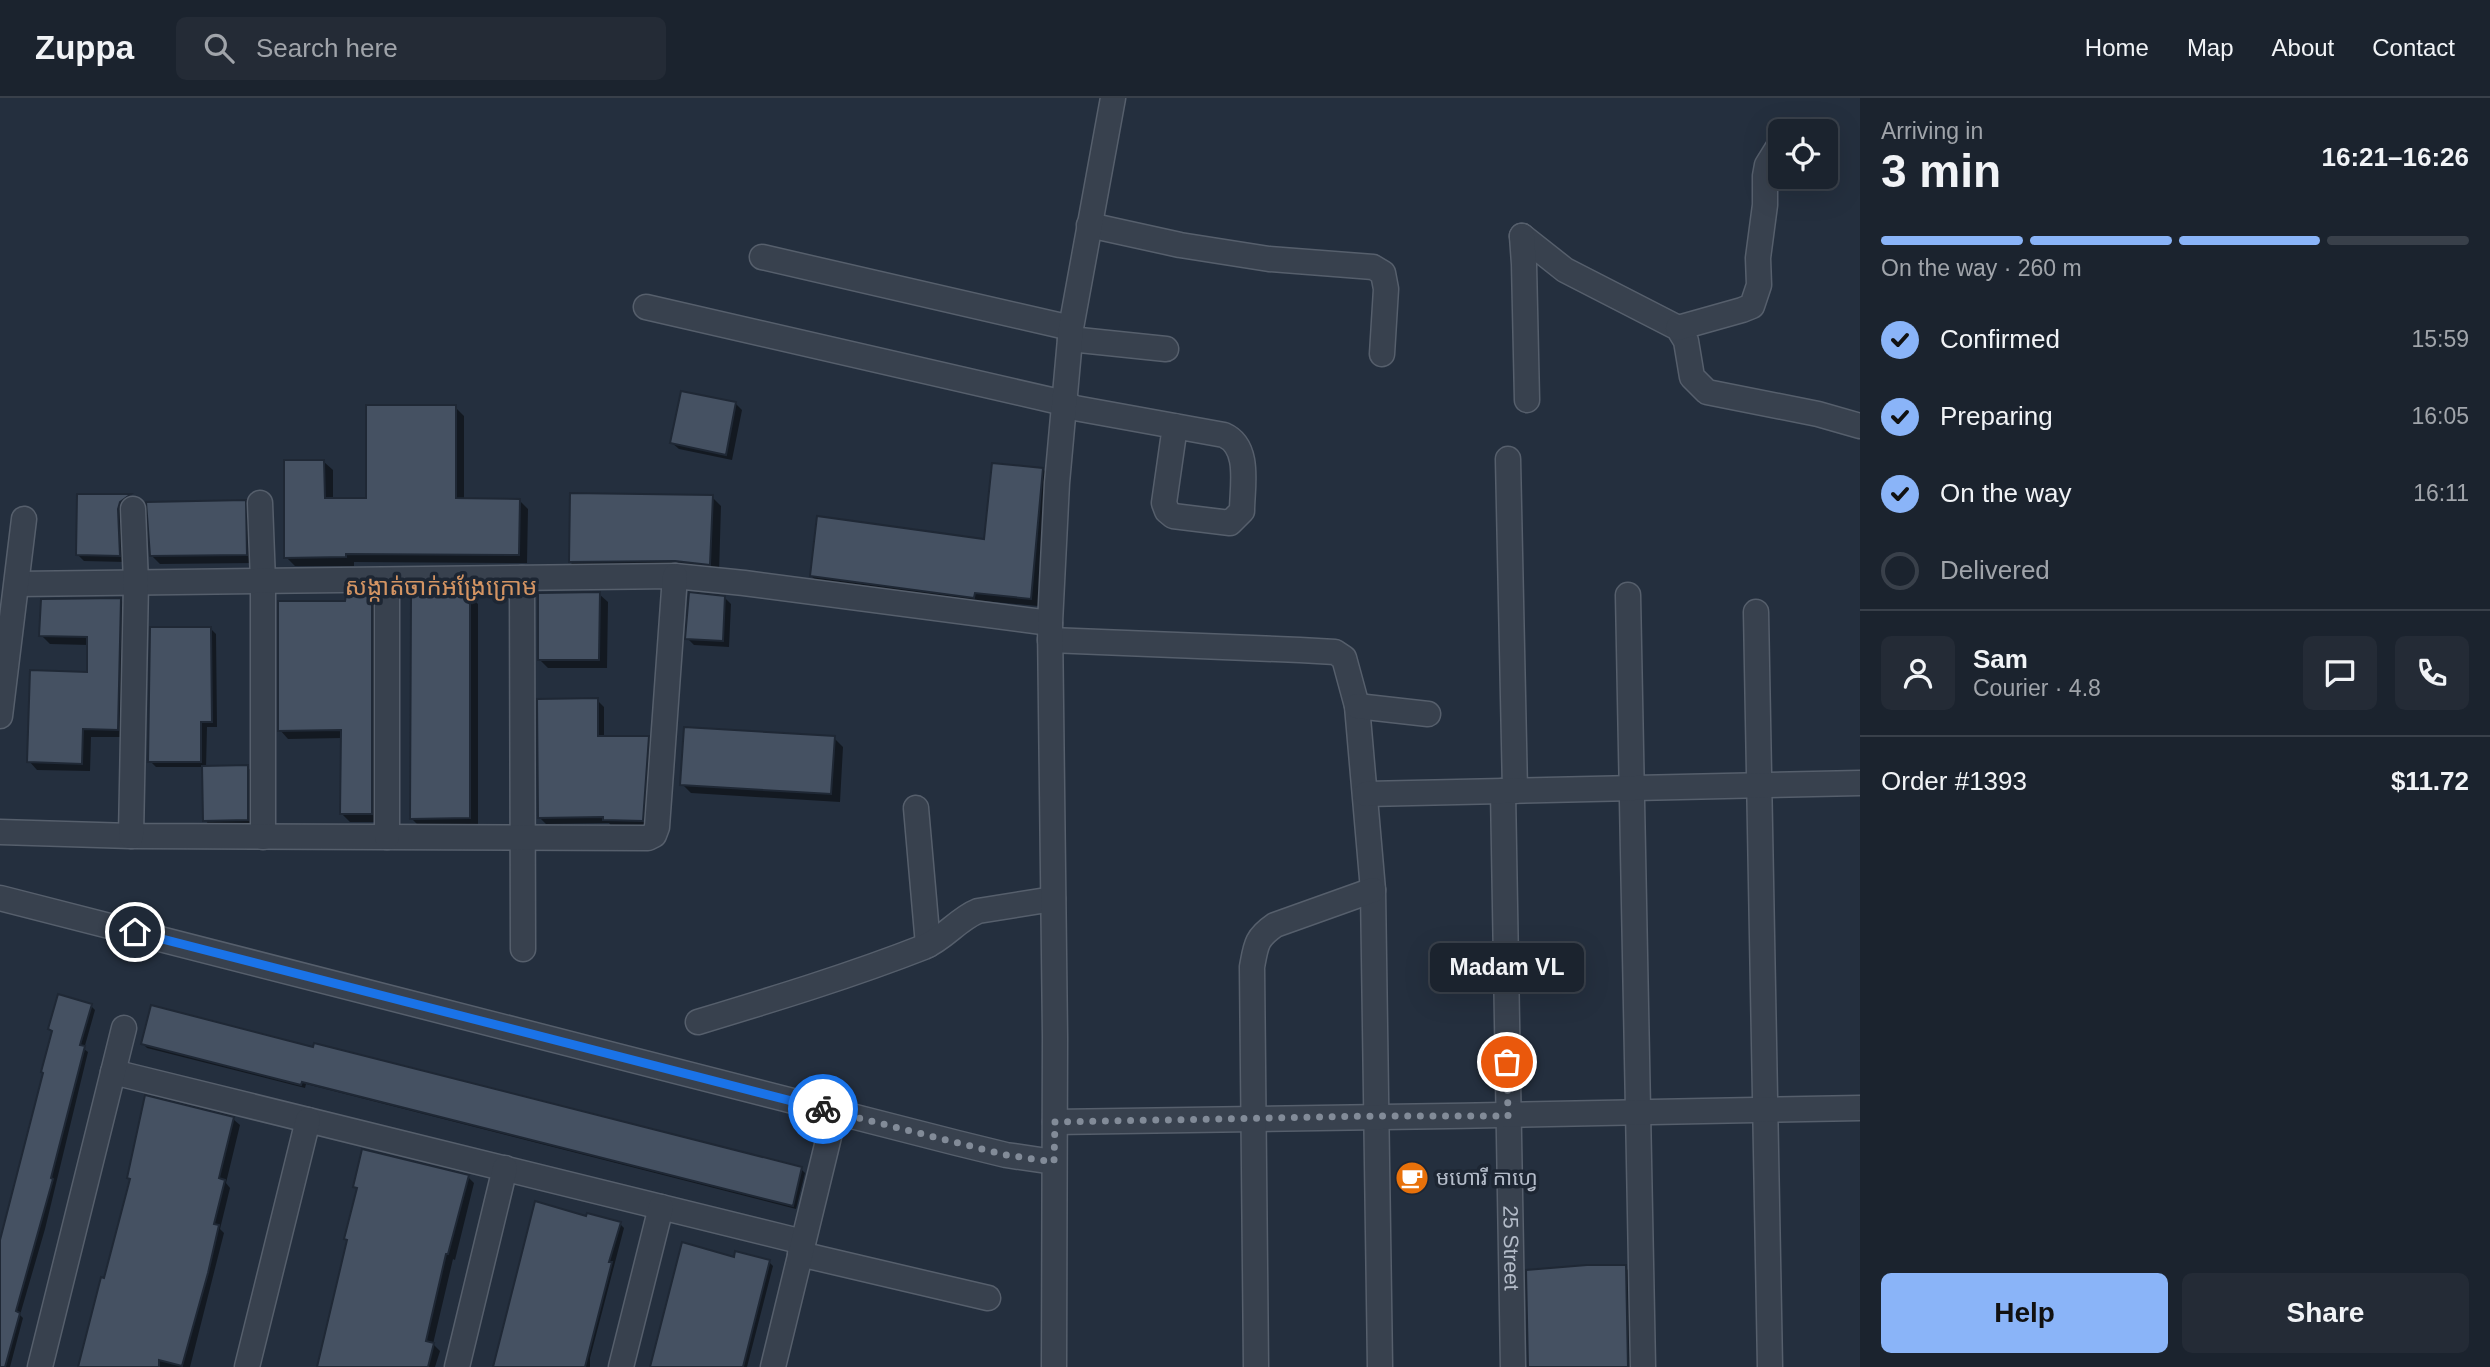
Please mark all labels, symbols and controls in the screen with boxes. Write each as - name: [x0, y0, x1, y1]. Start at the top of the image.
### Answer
- search box: [176, 17, 666, 80]
- text: Zuppa: [35, 29, 134, 66]
- icon: search: [200, 29, 238, 67]
- text: Search here: [256, 33, 398, 63]
- text: Home: [2085, 34, 2149, 61]
- text: Map: [2187, 34, 2234, 61]
- text: About: [2272, 34, 2334, 61]
- text: Contact: [2372, 34, 2455, 61]
- text: Arriving in: [1881, 118, 1983, 144]
- map controls: [1768, 119, 1838, 189]
- button: locate: [1768, 119, 1838, 189]
- text: 16:21–16:26: [2322, 142, 2469, 172]
- text: 3 min: [1881, 145, 2001, 197]
- text: On the way · 260 m: [1881, 255, 2082, 281]
- icon: check: [1881, 321, 1919, 359]
- text: Confirmed: [1940, 324, 2060, 354]
- text: 15:59: [2411, 326, 2469, 352]
- icon: check: [1881, 398, 1919, 436]
- text: Preparing: [1940, 401, 2053, 431]
- text: 16:05: [2411, 403, 2469, 429]
- icon: check: [1881, 475, 1919, 513]
- text: On the way: [1940, 478, 2072, 508]
- text: 16:11: [2413, 480, 2469, 506]
- text: Delivered: [1940, 555, 2050, 585]
- district label: សង្កាត់ចាក់អង្រែក្រោម: [345, 573, 537, 602]
- button: person: [1881, 636, 1955, 710]
- button: chat: [2303, 636, 2377, 710]
- button: phone: [2395, 636, 2469, 710]
- text: Sam: [1973, 644, 2028, 674]
- text: Courier · 4.8: [1973, 675, 2101, 701]
- text: Order #1393: [1881, 766, 2027, 796]
- text: $11.72: [2391, 766, 2469, 796]
- pin: [105, 902, 165, 962]
- icon: home: [116, 913, 154, 951]
- callout: Madam VL: [1430, 943, 1584, 992]
- text: Madam VL: [1449, 954, 1565, 980]
- pin: [1477, 1032, 1537, 1092]
- icon: bag: [1488, 1043, 1526, 1081]
- courier: [788, 1074, 858, 1144]
- icon: bike: [804, 1090, 842, 1128]
- cafe icon: មហោរី កាហ្វេ: [1393, 1159, 1431, 1197]
- place label: មហោរី កាហ្វេ: [1436, 1166, 1538, 1192]
- street label: 25 Street: [1499, 1205, 1524, 1291]
- button: Help: [1881, 1273, 2168, 1353]
- button: Share: [2182, 1273, 2469, 1353]

